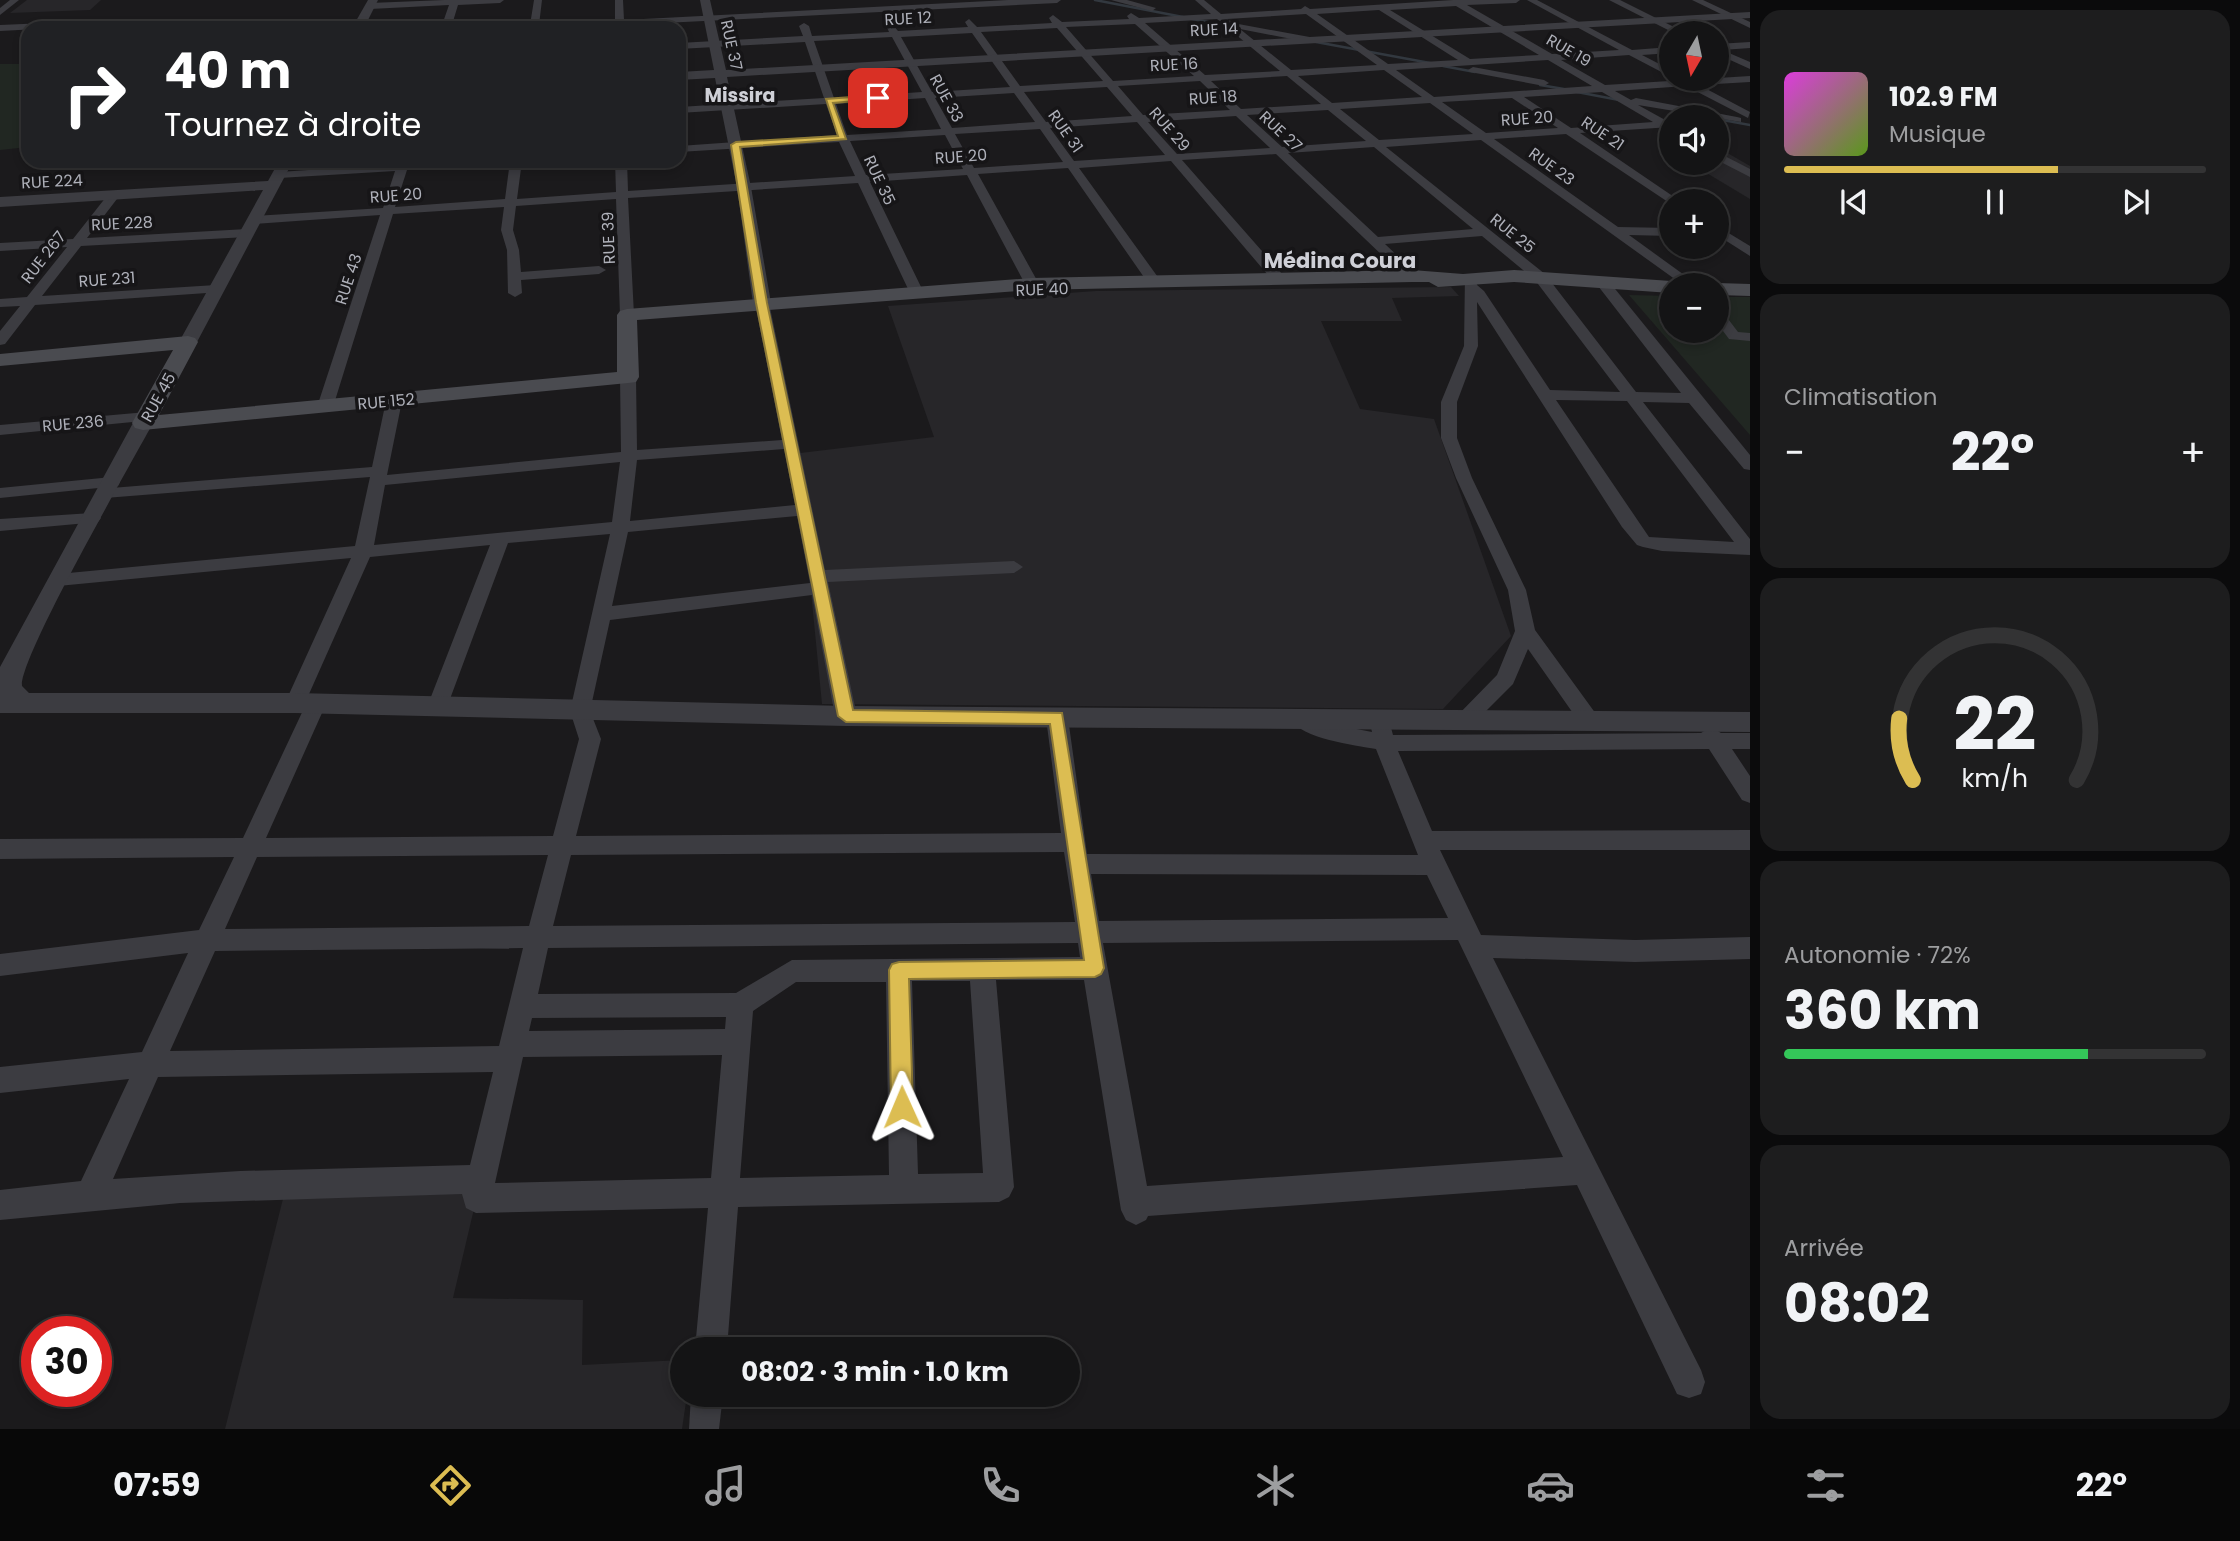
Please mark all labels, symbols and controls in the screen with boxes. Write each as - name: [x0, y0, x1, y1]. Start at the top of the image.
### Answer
- street label: RUE 12: [884, 6, 932, 31]
- street label: RUE 14: [1189, 17, 1239, 42]
- street label: RUE 37: [715, 18, 748, 73]
- north arrow: [1659, 21, 1729, 91]
- map controls: [1659, 21, 1729, 343]
- street label: RUE 19: [1542, 28, 1595, 72]
- text: 40 m: [164, 37, 291, 105]
- icon: right: [49, 49, 140, 140]
- street label: RUE 16: [1149, 52, 1199, 77]
- pin: [848, 68, 908, 128]
- street label: RUE 33: [924, 70, 969, 126]
- icon: arrive: [859, 79, 897, 117]
- text: 102.9 FM: [1889, 79, 1998, 115]
- district label: Missira: [705, 82, 775, 109]
- street label: RUE 18: [1188, 84, 1238, 111]
- text: Tournez à droite: [164, 102, 421, 147]
- street label: RUE 29: [1144, 102, 1195, 157]
- street label: RUE 31: [1043, 105, 1089, 157]
- street label: RUE 20: [1500, 105, 1554, 132]
- button: sound: [1659, 105, 1729, 175]
- street label: RUE 27: [1254, 106, 1307, 157]
- street label: RUE 21: [1577, 111, 1629, 156]
- text: Musique: [1889, 118, 1986, 150]
- street label: RUE 23: [1524, 142, 1579, 191]
- street label: RUE 20: [934, 143, 988, 170]
- street label: RUE 35: [858, 152, 901, 209]
- street label: RUE 224: [21, 168, 83, 195]
- street label: RUE 20: [369, 182, 423, 209]
- icon: previous: [1835, 183, 1873, 221]
- icon: pause: [1976, 183, 2014, 221]
- icon: next: [2117, 183, 2155, 221]
- button: +: [1659, 189, 1729, 259]
- street label: RUE 25: [1485, 208, 1540, 259]
- street label: RUE 228: [91, 210, 153, 237]
- street label: RUE 39: [596, 211, 621, 265]
- street label: RUE 267: [16, 226, 71, 288]
- district label: Médina Coura: [1264, 246, 1416, 275]
- street label: RUE 43: [329, 251, 368, 308]
- street label: RUE 231: [78, 266, 136, 293]
- button: −: [1659, 273, 1729, 343]
- street label: RUE 40: [1015, 277, 1069, 302]
- street label: RUE 45: [136, 368, 181, 426]
- text: Climatisation: [1784, 381, 1937, 413]
- street label: RUE 152: [356, 388, 416, 415]
- street label: RUE 236: [41, 409, 105, 438]
- text: 22°: [1951, 416, 2034, 489]
- text: −: [1784, 426, 1805, 479]
- text: +: [2180, 426, 2206, 479]
- text: 22: [1953, 675, 2037, 776]
- text: km/h: [1962, 761, 2028, 796]
- text: Autonomie · 72%: [1784, 939, 1971, 971]
- text: 360 km: [1784, 974, 1981, 1047]
- position arrow: [865, 1070, 939, 1144]
- text: Arrivée: [1784, 1232, 1864, 1264]
- text: 08:02: [1784, 1267, 1930, 1340]
- speed limit sign: 30: [21, 1316, 112, 1407]
- text: 08:02 · 3 min · 1.0 km: [741, 1354, 1009, 1390]
- icon: directions: [426, 1461, 475, 1510]
- icon: music: [701, 1461, 750, 1510]
- icon: phone: [976, 1461, 1025, 1510]
- icon: climate: [1251, 1461, 1300, 1510]
- icon: car: [1526, 1461, 1575, 1510]
- icon: filters: [1801, 1461, 1850, 1510]
- text: 07:59: [113, 1462, 201, 1507]
- text: 22°: [2076, 1462, 2127, 1507]

